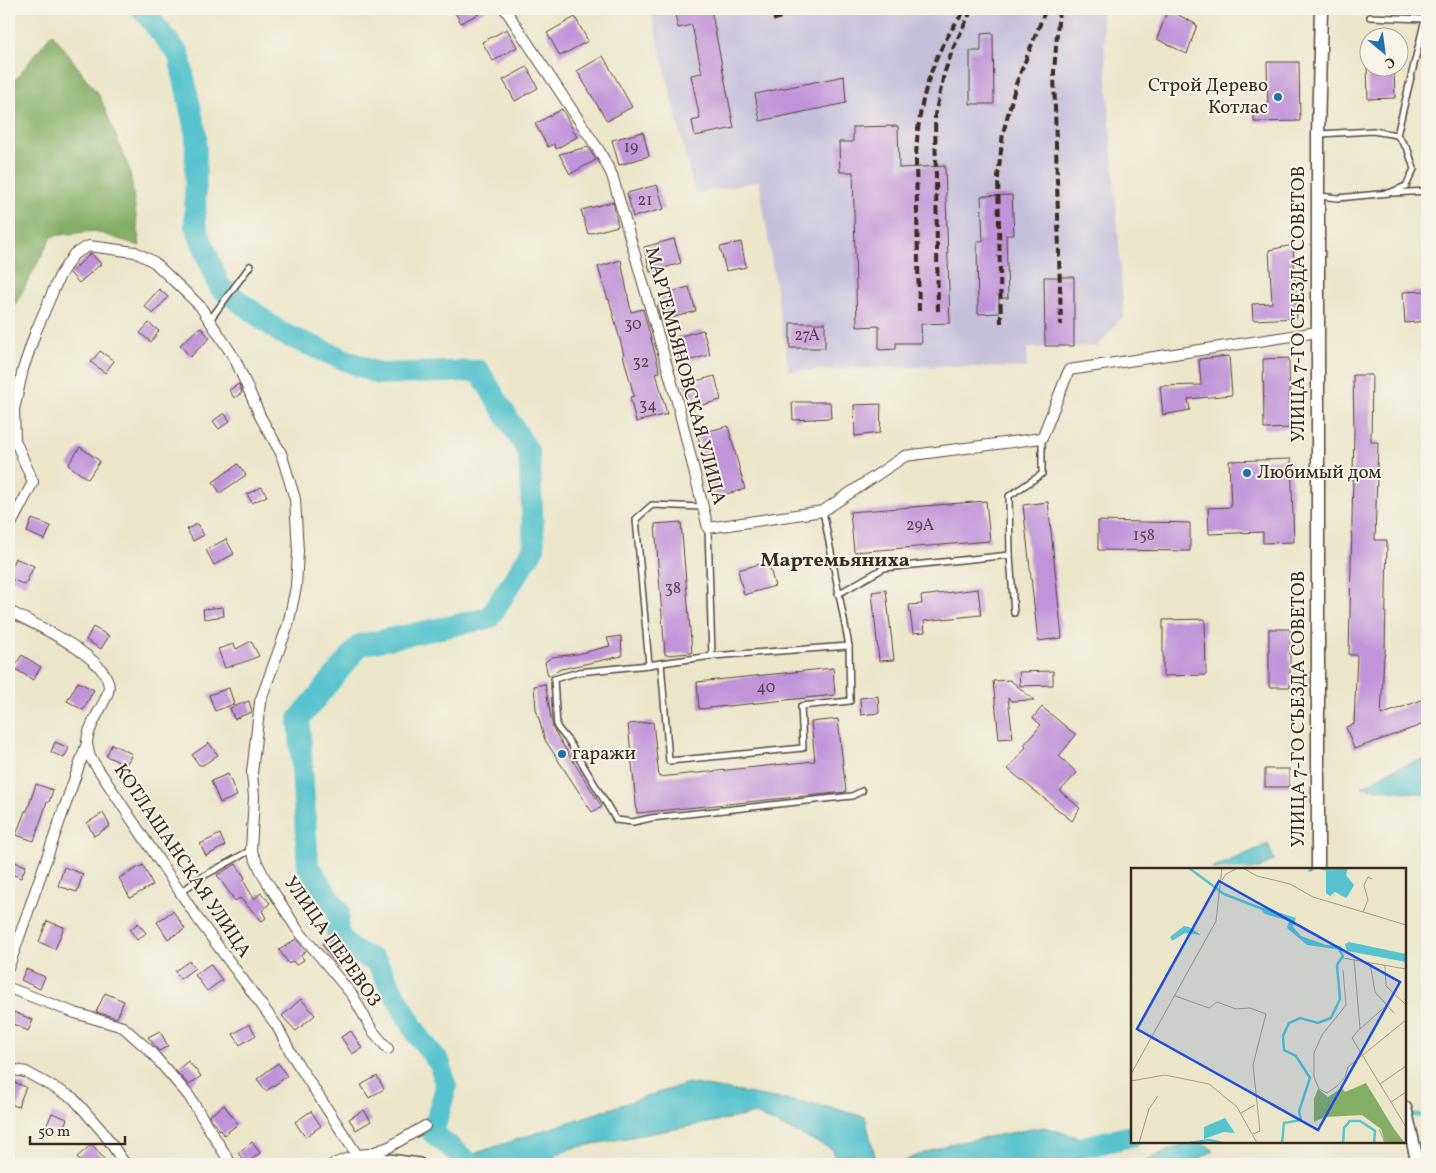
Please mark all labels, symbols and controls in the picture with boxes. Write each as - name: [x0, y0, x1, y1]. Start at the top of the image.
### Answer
- north arrow: [1358, 28, 1408, 78]
- text: С: [1381, 52, 1398, 73]
- place label: Строй Дерево Котлас: [1148, 73, 1268, 121]
- marker: Строй Дерево Котлас: [1272, 91, 1284, 103]
- house number: 19: [624, 137, 638, 159]
- street label: УЛИЦА 7-ГО СЪЕЗДА СОВЕТОВ: [1286, 166, 1312, 442]
- house number: 21: [638, 190, 652, 212]
- street label: МАРТЕМЬЯНОВСКАЯ УЛИЦА: [638, 244, 732, 508]
- house number: 30: [624, 314, 642, 336]
- house number: 27А: [794, 325, 820, 347]
- house number: 32: [633, 352, 649, 374]
- house number: 34: [639, 395, 657, 417]
- place label: Любимый дом: [1257, 460, 1381, 486]
- marker: Любимый дом: [1241, 467, 1253, 479]
- house number: 29А: [906, 515, 934, 537]
- house number: 158: [1133, 525, 1155, 547]
- district label: Мартемьяниха: [760, 547, 910, 575]
- street label: УЛИЦА 7-ГО СЪЕЗДА СОВЕТОВ: [1286, 571, 1312, 847]
- house number: 38: [665, 578, 681, 600]
- house number: 40: [757, 677, 775, 699]
- place label: гаражи: [572, 741, 636, 767]
- marker: гаражи: [556, 748, 568, 760]
- street label: КОТЛАШАНСКАЯ УЛИЦА: [107, 759, 257, 963]
- inset map: [1131, 868, 1406, 1143]
- street label: УЛИЦА ПЕРЕВОЗ: [277, 871, 387, 1013]
- scale bar: [30, 1113, 125, 1145]
- text: 50 m: [38, 1122, 70, 1143]

